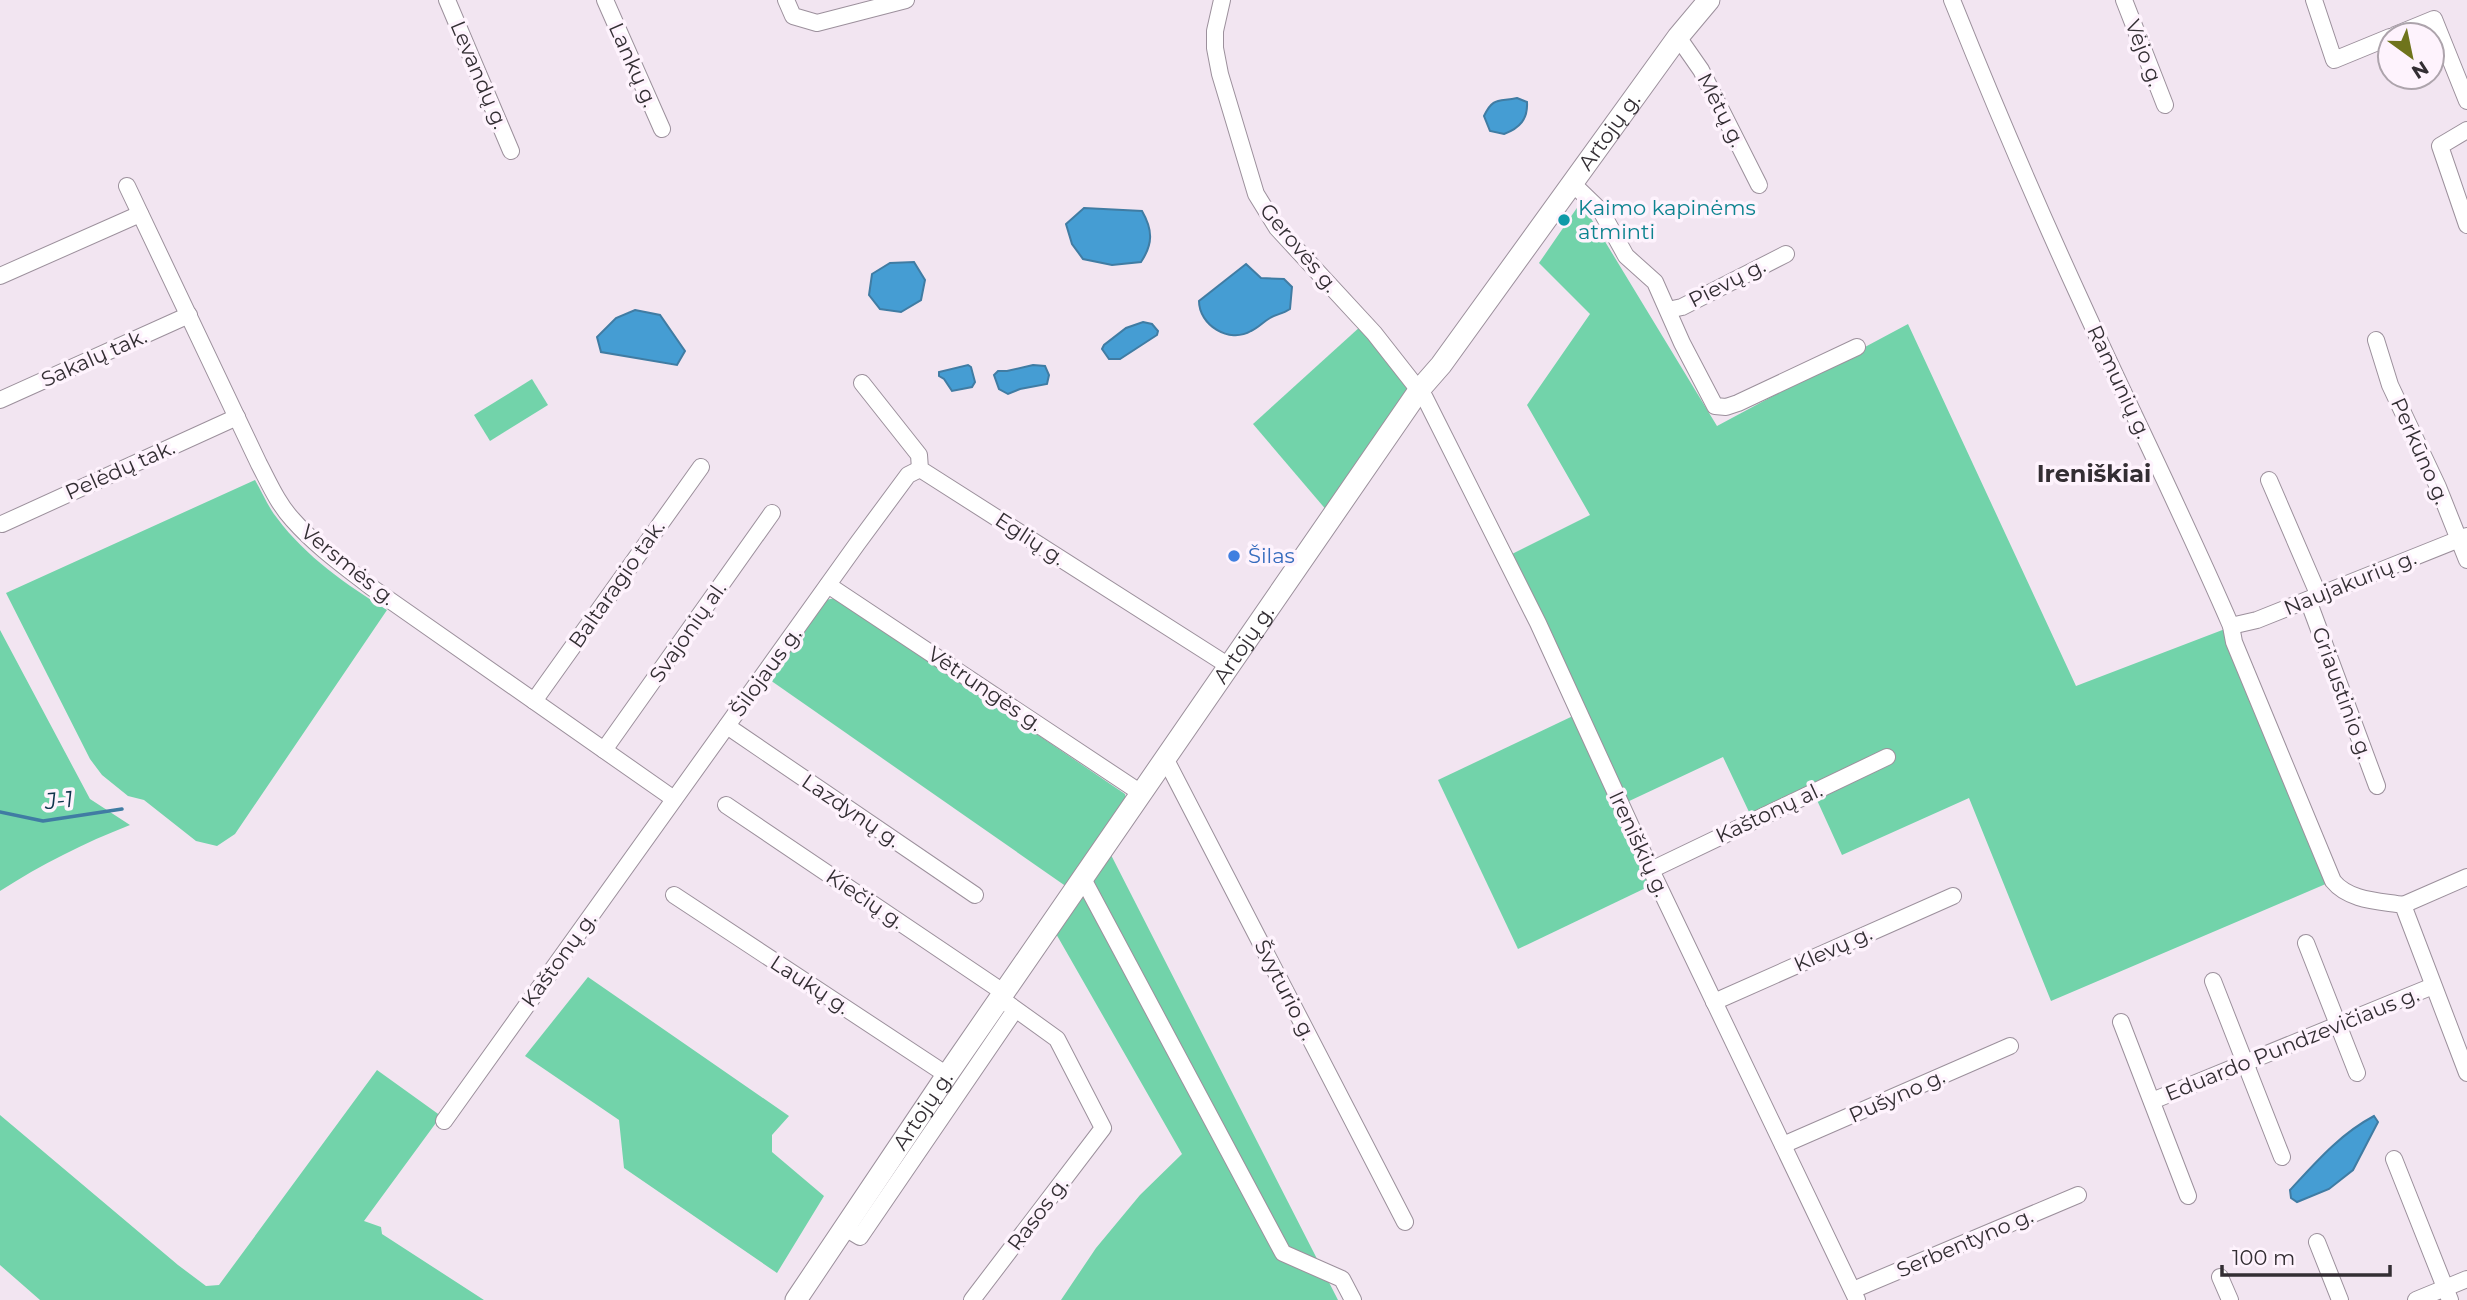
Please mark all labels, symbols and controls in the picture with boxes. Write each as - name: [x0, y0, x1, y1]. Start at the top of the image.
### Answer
- street label: Vėjo g.: [2120, 16, 2169, 90]
- street label: Levandų g.: [445, 17, 513, 133]
- street label: Lankų g.: [604, 19, 663, 111]
- north arrow: [2376, 21, 2446, 91]
- text: N: [2407, 56, 2433, 84]
- street label: Mėtų g.: [1692, 69, 1751, 151]
- street label: Artojų g.: [1573, 88, 1645, 175]
- place label: Kaimo kapinėms atminti: [1578, 195, 1756, 244]
- street label: Gerovės g.: [1255, 198, 1344, 297]
- marker: Kaimo kapinėms atminti: [1556, 212, 1572, 228]
- street label: Pievų g.: [1684, 253, 1769, 313]
- street label: Ramunių g.: [2082, 321, 2157, 442]
- street label: Sakalų tak.: [37, 323, 151, 392]
- street label: Perkūno g.: [2386, 394, 2455, 508]
- street label: Pelėdų tak.: [61, 434, 179, 505]
- district label: Ireniškiai: [2037, 459, 2151, 488]
- street label: Eglių g.: [991, 507, 1070, 570]
- street label: Baltaragio tak.: [563, 515, 670, 653]
- street label: Versmės g.: [296, 519, 401, 610]
- place label: Šilas: [1248, 543, 1295, 568]
- street label: Naujakurių g.: [2280, 545, 2420, 620]
- marker: Šilas: [1226, 548, 1242, 564]
- street label: Svajonių al.: [644, 577, 731, 687]
- street label: Artojų g.: [1208, 600, 1279, 688]
- street label: Šilojaus g.: [725, 622, 806, 721]
- street label: Griaustinio g.: [2307, 624, 2378, 762]
- street label: Vėtrungės g.: [923, 641, 1047, 736]
- street label: Lazdynų g.: [797, 768, 905, 853]
- street label: Kaštonų al.: [1711, 777, 1826, 848]
- water label: J-1: [43, 785, 74, 815]
- street label: Ireniškių g.: [1604, 787, 1675, 901]
- street label: Kiečių g.: [821, 863, 909, 934]
- street label: Kaštonų g.: [516, 907, 601, 1012]
- street label: Klevų g.: [1790, 920, 1876, 977]
- street label: Švyturio g.: [1249, 935, 1321, 1044]
- street label: Laukų g.: [766, 950, 855, 1019]
- street label: Eduardo Pundzevičiaus g.: [2161, 981, 2422, 1106]
- street label: Pušyno g.: [1845, 1063, 1949, 1128]
- street label: Artojų g.: [887, 1066, 958, 1154]
- street label: Rasos g.: [1002, 1172, 1073, 1255]
- street label: Serbentyno g.: [1893, 1203, 2037, 1283]
- scale bar: [2222, 1234, 2390, 1278]
- text: 100 m: [2232, 1245, 2295, 1270]

